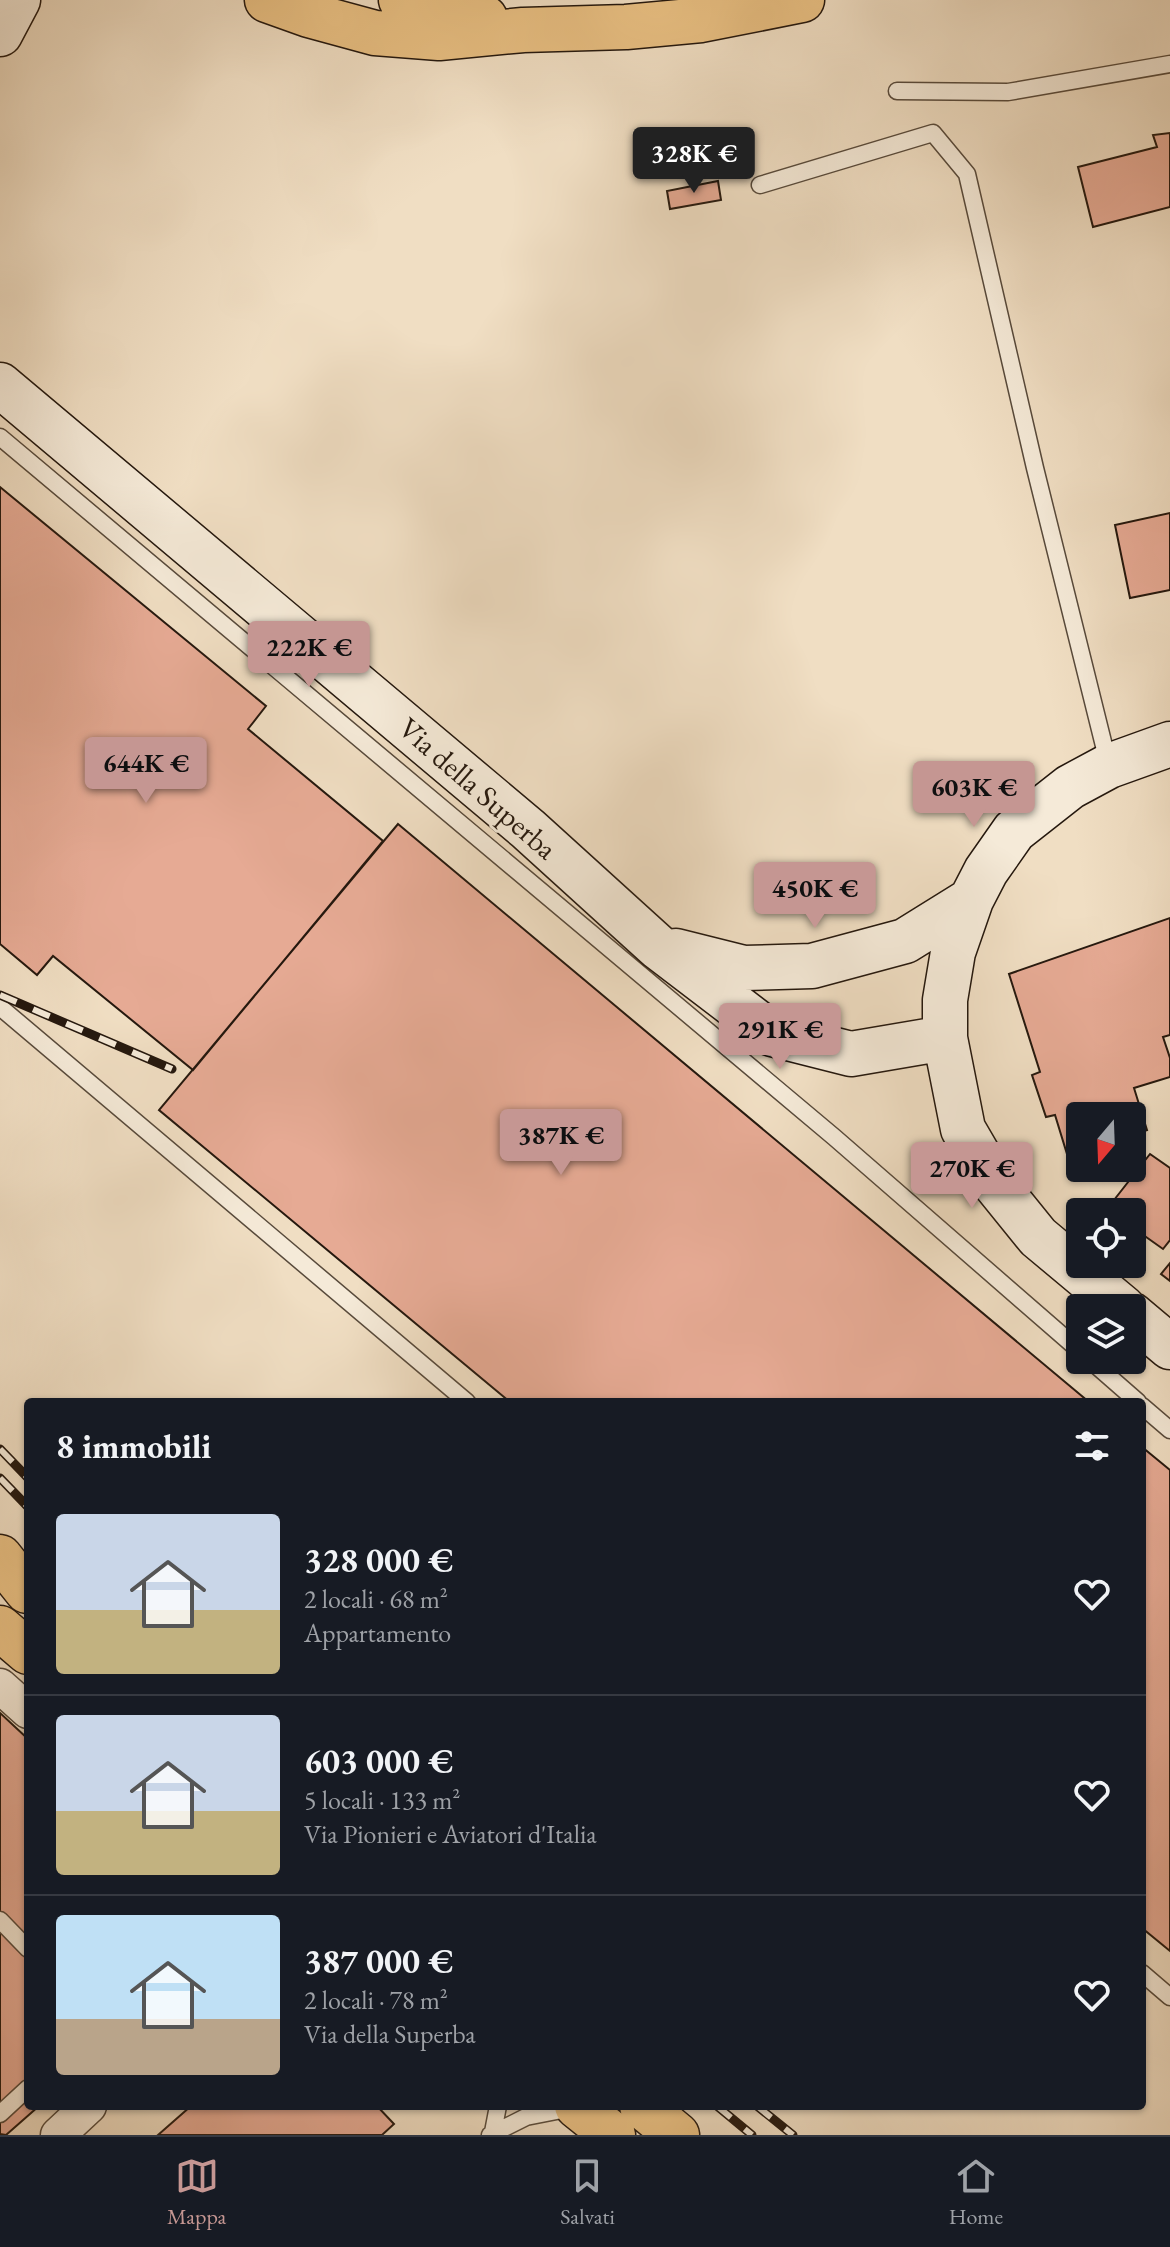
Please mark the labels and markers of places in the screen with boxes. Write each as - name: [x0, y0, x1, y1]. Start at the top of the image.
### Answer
- pin: 328K €: [629, 127, 759, 195]
- pin: 222K €: [244, 621, 374, 689]
- pin: 644K €: [81, 737, 211, 805]
- pin: 603K €: [909, 761, 1039, 829]
- pin: 450K €: [750, 862, 880, 930]
- pin: 291K €: [715, 1003, 845, 1071]
- pin: 387K €: [496, 1109, 626, 1177]
- pin: 270K €: [907, 1142, 1037, 1210]

